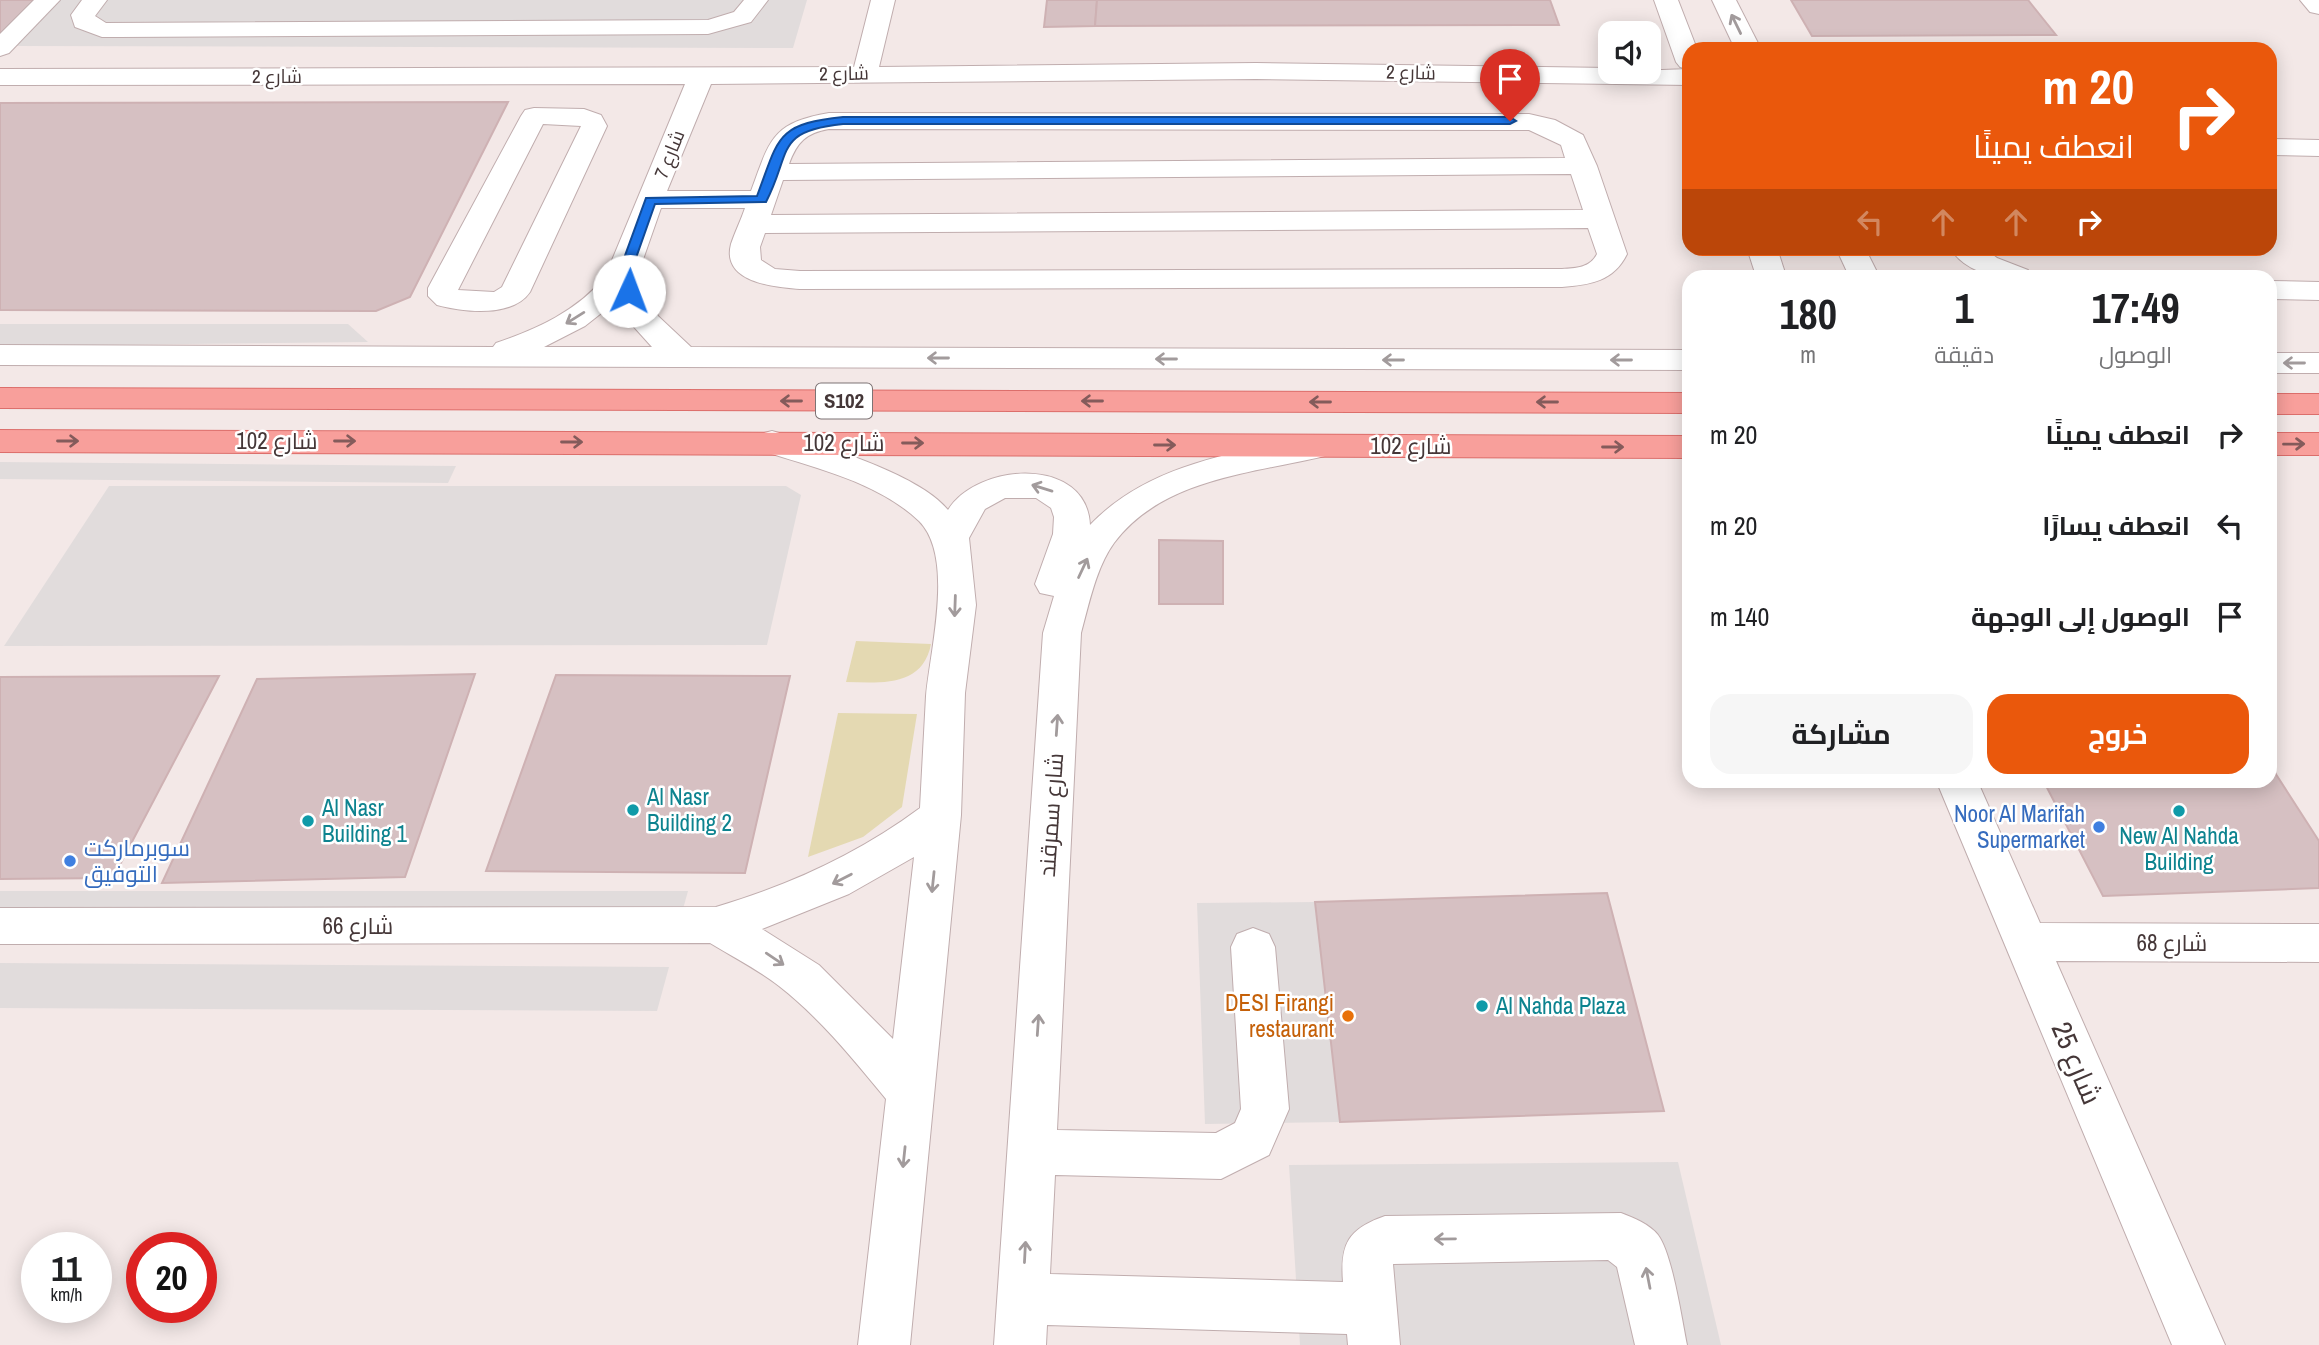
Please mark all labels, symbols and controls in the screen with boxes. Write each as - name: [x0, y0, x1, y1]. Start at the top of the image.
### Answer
- one-way arrow: [1729, 14, 1742, 35]
- map controls: [1598, 21, 1661, 84]
- button: sound: [1598, 21, 1661, 84]
- pin: [1480, 49, 1540, 121]
- text: 20 m: [2042, 53, 2134, 119]
- street label: شارع 2: [1386, 59, 1436, 86]
- street label: شارع 2: [819, 60, 869, 87]
- icon: arrive: [1491, 60, 1529, 98]
- street label: شارع 2: [252, 63, 302, 90]
- icon: right: [2158, 70, 2249, 161]
- text: انعطف يمينًا: [1973, 125, 2134, 168]
- street label: شارع 7: [648, 126, 691, 182]
- icon: left: [1851, 203, 1889, 241]
- icon: ahead: [1924, 203, 1962, 241]
- icon: ahead: [1997, 203, 2035, 241]
- icon: right: [2070, 203, 2108, 241]
- position arrow: [592, 254, 666, 328]
- text: 1: [1955, 280, 1974, 336]
- text: 17:49: [2092, 280, 2180, 336]
- text: 180: [1779, 286, 1837, 342]
- one-way arrow: [566, 312, 586, 326]
- text: m: [1800, 339, 1816, 370]
- text: دقيقة: [1934, 339, 1994, 370]
- text: الوصول: [2099, 339, 2172, 370]
- one-way arrow: [927, 351, 950, 365]
- one-way arrow: [1154, 352, 1177, 366]
- one-way arrow: [1382, 353, 1405, 366]
- one-way arrow: [1609, 353, 1632, 367]
- one-way arrow: [2283, 356, 2306, 370]
- road number: S102: [816, 384, 872, 418]
- one-way arrow: [780, 394, 803, 408]
- one-way arrow: [1081, 395, 1104, 408]
- one-way arrow: [1308, 395, 1331, 409]
- one-way arrow: [1536, 395, 1559, 409]
- icon: right: [2211, 416, 2249, 454]
- text: 20 m: [1710, 417, 1757, 452]
- text: انعطف يمينًا: [2045, 417, 2190, 452]
- street label: شارع 102: [236, 425, 318, 457]
- street label: شارع 102: [803, 427, 885, 459]
- street label: شارع 102: [1370, 430, 1452, 462]
- one-way arrow: [56, 434, 79, 448]
- one-way arrow: [333, 434, 356, 448]
- one-way arrow: [560, 435, 583, 449]
- one-way arrow: [902, 436, 925, 450]
- one-way arrow: [2283, 437, 2306, 451]
- one-way arrow: [1154, 438, 1177, 452]
- one-way arrow: [1602, 440, 1625, 454]
- one-way arrow: [1031, 481, 1053, 494]
- icon: left: [2211, 507, 2249, 545]
- text: 20 m: [1710, 508, 1757, 543]
- text: انعطف يسارًا: [2042, 508, 2190, 543]
- one-way arrow: [1077, 558, 1090, 579]
- one-way arrow: [949, 595, 962, 618]
- icon: arrive: [2211, 598, 2249, 636]
- text: 140 m: [1710, 599, 1769, 634]
- text: الوصول إلى الوجهة: [1971, 599, 2190, 634]
- button: مشاركة: [1710, 694, 1973, 774]
- button: خروج: [1987, 694, 2249, 774]
- one-way arrow: [1050, 714, 1063, 737]
- street label: شارع سمرقند: [1031, 752, 1071, 878]
- place label: Al Nasr Building 2: [646, 781, 732, 838]
- place label: Al Nasr Building 1: [321, 792, 407, 849]
- place label: Noor Al Marifah Supermarket: [1954, 798, 2085, 855]
- marker: Al Nasr Building 2: [625, 802, 641, 818]
- marker: New Al Nahda Building: [2171, 803, 2187, 819]
- marker: Al Nasr Building 1: [300, 813, 316, 829]
- marker: Noor Al Marifah Supermarket: [2091, 819, 2107, 835]
- place label: New Al Nahda Building: [2119, 820, 2239, 877]
- place label: سوبرماركت التوفيق: [84, 832, 190, 889]
- marker: سوبرماركت التوفيق: [62, 853, 78, 869]
- one-way arrow: [926, 870, 939, 893]
- one-way arrow: [832, 873, 853, 887]
- street label: شارع 66: [323, 910, 393, 942]
- street label: شارع 68: [2137, 927, 2207, 959]
- one-way arrow: [765, 952, 784, 966]
- place label: DESI Firangi restaurant: [1225, 987, 1334, 1044]
- place label: Al Nahda Plaza: [1495, 990, 1627, 1021]
- marker: Al Nahda Plaza: [1474, 998, 1490, 1014]
- marker: DESI Firangi restaurant: [1340, 1008, 1356, 1024]
- one-way arrow: [1031, 1014, 1044, 1037]
- street label: شارع 25: [2043, 1016, 2111, 1110]
- one-way arrow: [898, 1145, 911, 1168]
- speed limit sign: 20: [126, 1232, 217, 1323]
- one-way arrow: [1434, 1232, 1457, 1245]
- one-way arrow: [1019, 1242, 1032, 1264]
- text: 11: [51, 1245, 82, 1292]
- one-way arrow: [1640, 1267, 1654, 1290]
- text: km/h: [51, 1282, 83, 1307]

